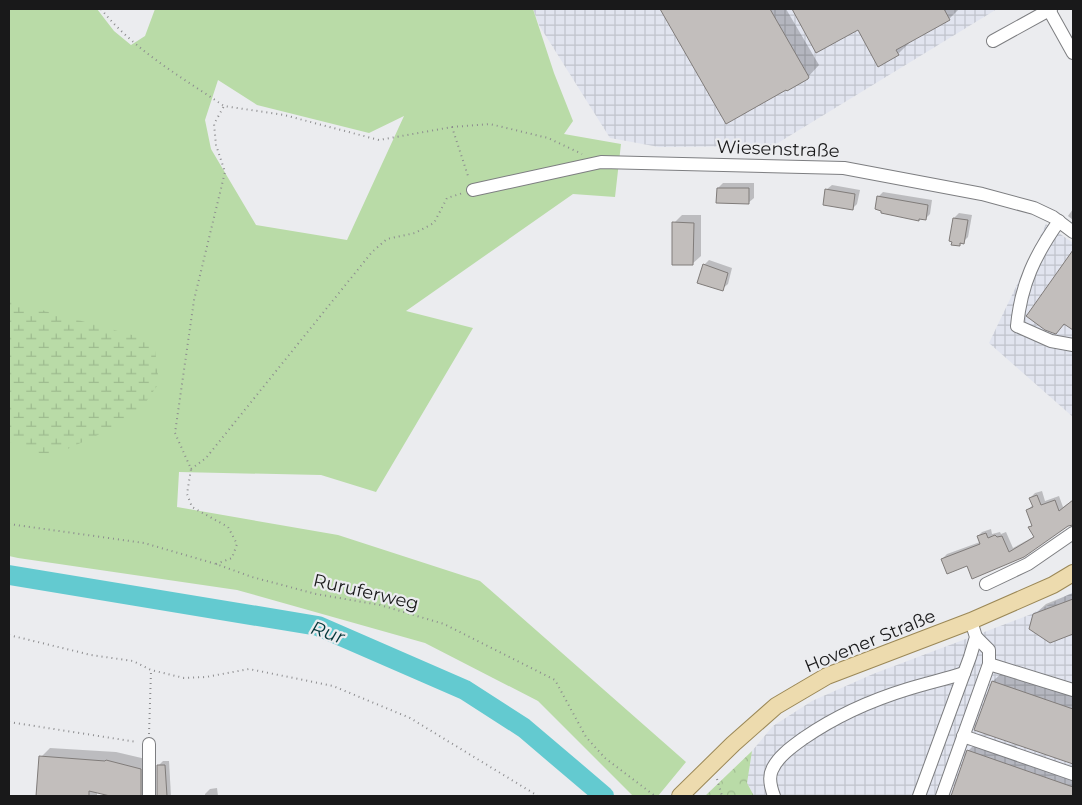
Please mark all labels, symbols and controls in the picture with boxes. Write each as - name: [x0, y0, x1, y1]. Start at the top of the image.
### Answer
- street label: Wiesenstraße: [716, 136, 840, 162]
- street label: Ruruferweg: [311, 569, 421, 615]
- street label: Hovener Straße: [801, 605, 939, 677]
- water label: Rur: [308, 616, 348, 649]

